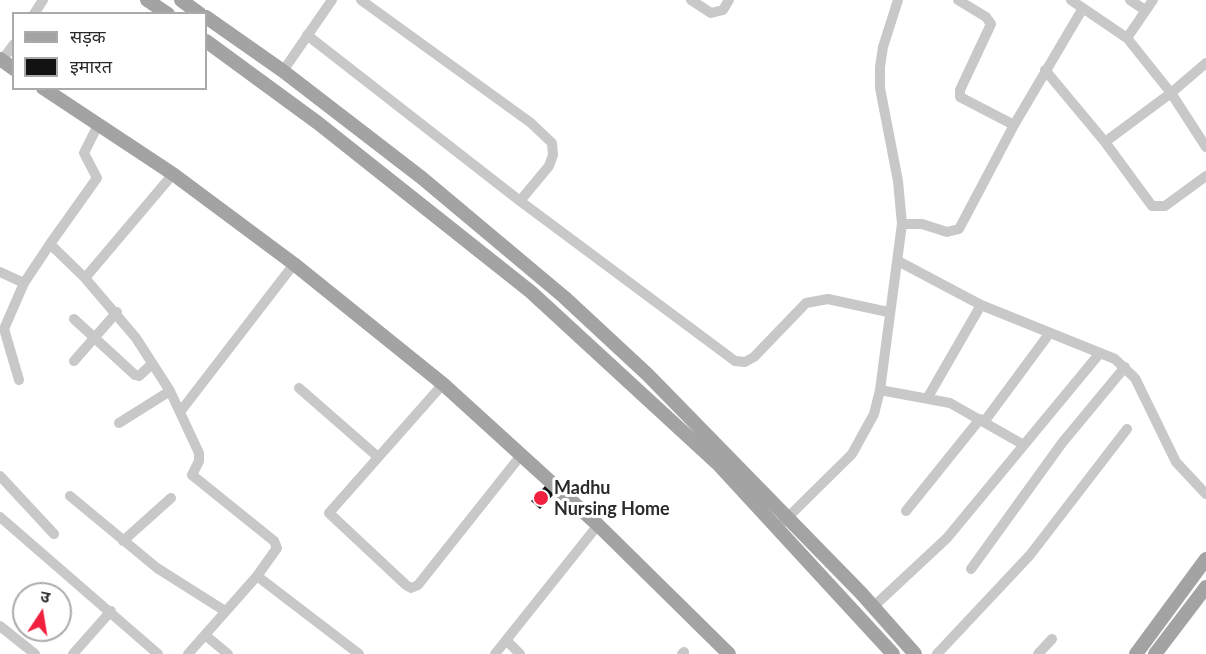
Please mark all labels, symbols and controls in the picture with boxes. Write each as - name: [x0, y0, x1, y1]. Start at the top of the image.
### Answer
- legend: [12, 12, 207, 90]
- text: सड़क: [70, 25, 106, 47]
- text: इमारत: [70, 55, 112, 77]
- place label: Madhu Nursing Home: [554, 477, 670, 520]
- marker: Madhu Nursing Home: [532, 489, 550, 507]
- north arrow: [12, 582, 72, 642]
- text: उ: [39, 586, 52, 606]

